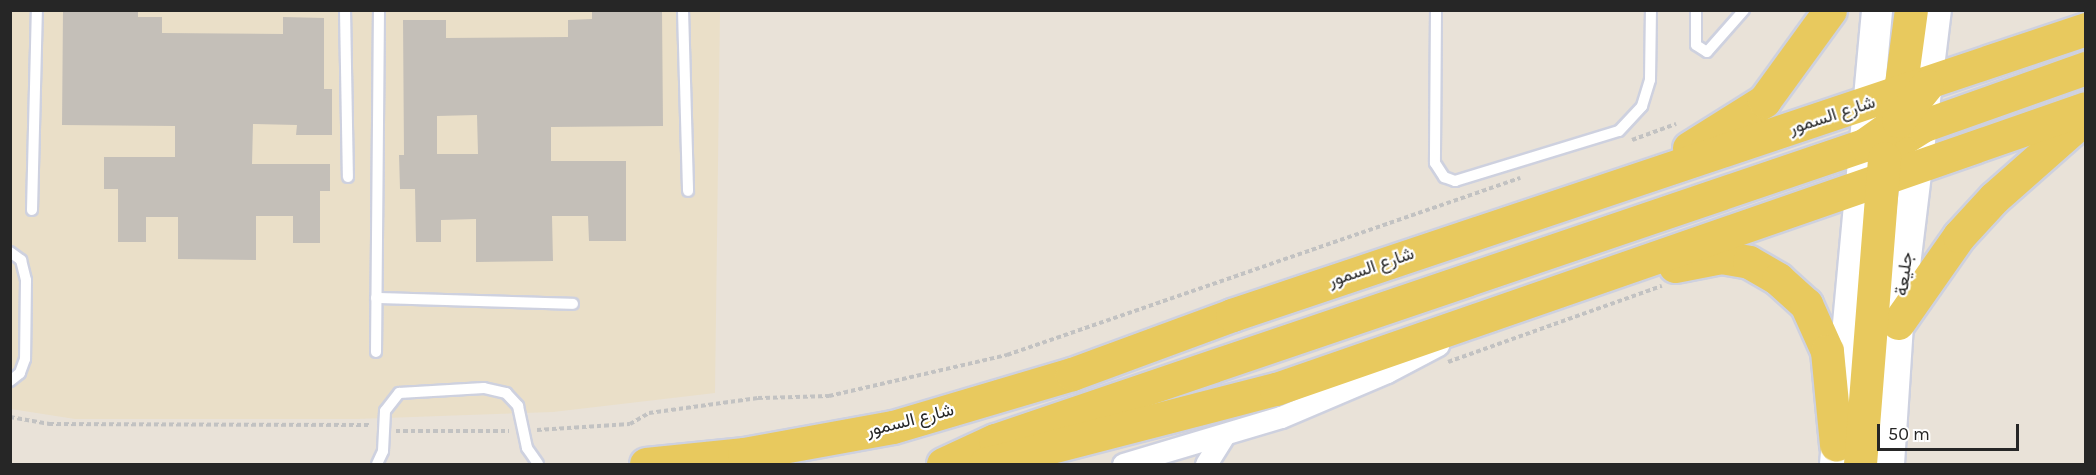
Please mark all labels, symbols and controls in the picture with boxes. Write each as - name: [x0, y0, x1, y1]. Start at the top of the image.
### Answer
- street label: شارع السمور: [1786, 91, 1878, 139]
- street label: شارع السمور: [1325, 242, 1417, 292]
- street label: جليعة: [1891, 251, 1917, 297]
- street label: شارع السمور: [864, 399, 956, 441]
- scale bar: [1880, 412, 2022, 450]
- text: 50 m: [1888, 423, 1930, 445]

